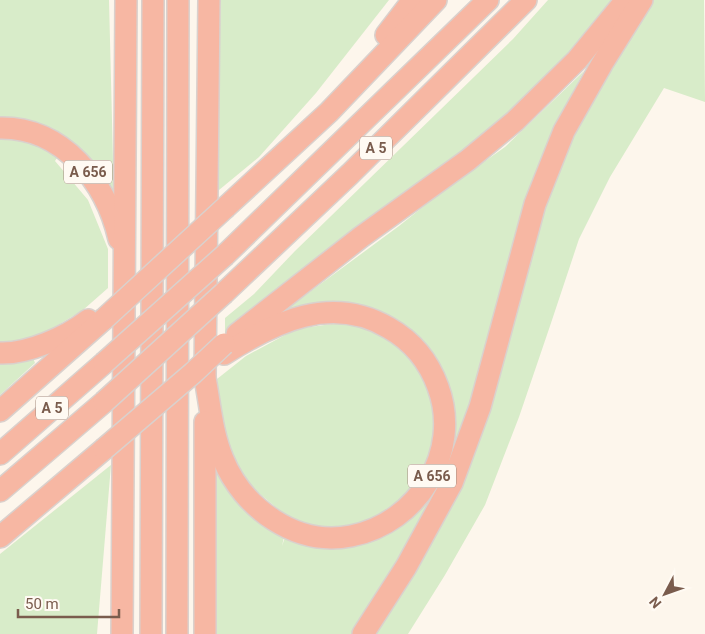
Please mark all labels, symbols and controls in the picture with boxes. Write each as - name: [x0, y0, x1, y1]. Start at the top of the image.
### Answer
- road number: A 5: [360, 136, 392, 160]
- road number: A 656: [64, 160, 112, 183]
- road number: A 5: [36, 396, 68, 419]
- road number: A 656: [408, 464, 456, 488]
- north arrow: [640, 569, 690, 619]
- scale bar: [18, 586, 119, 618]
- text: N: [646, 594, 664, 612]
- text: 50 m: [25, 595, 59, 613]

